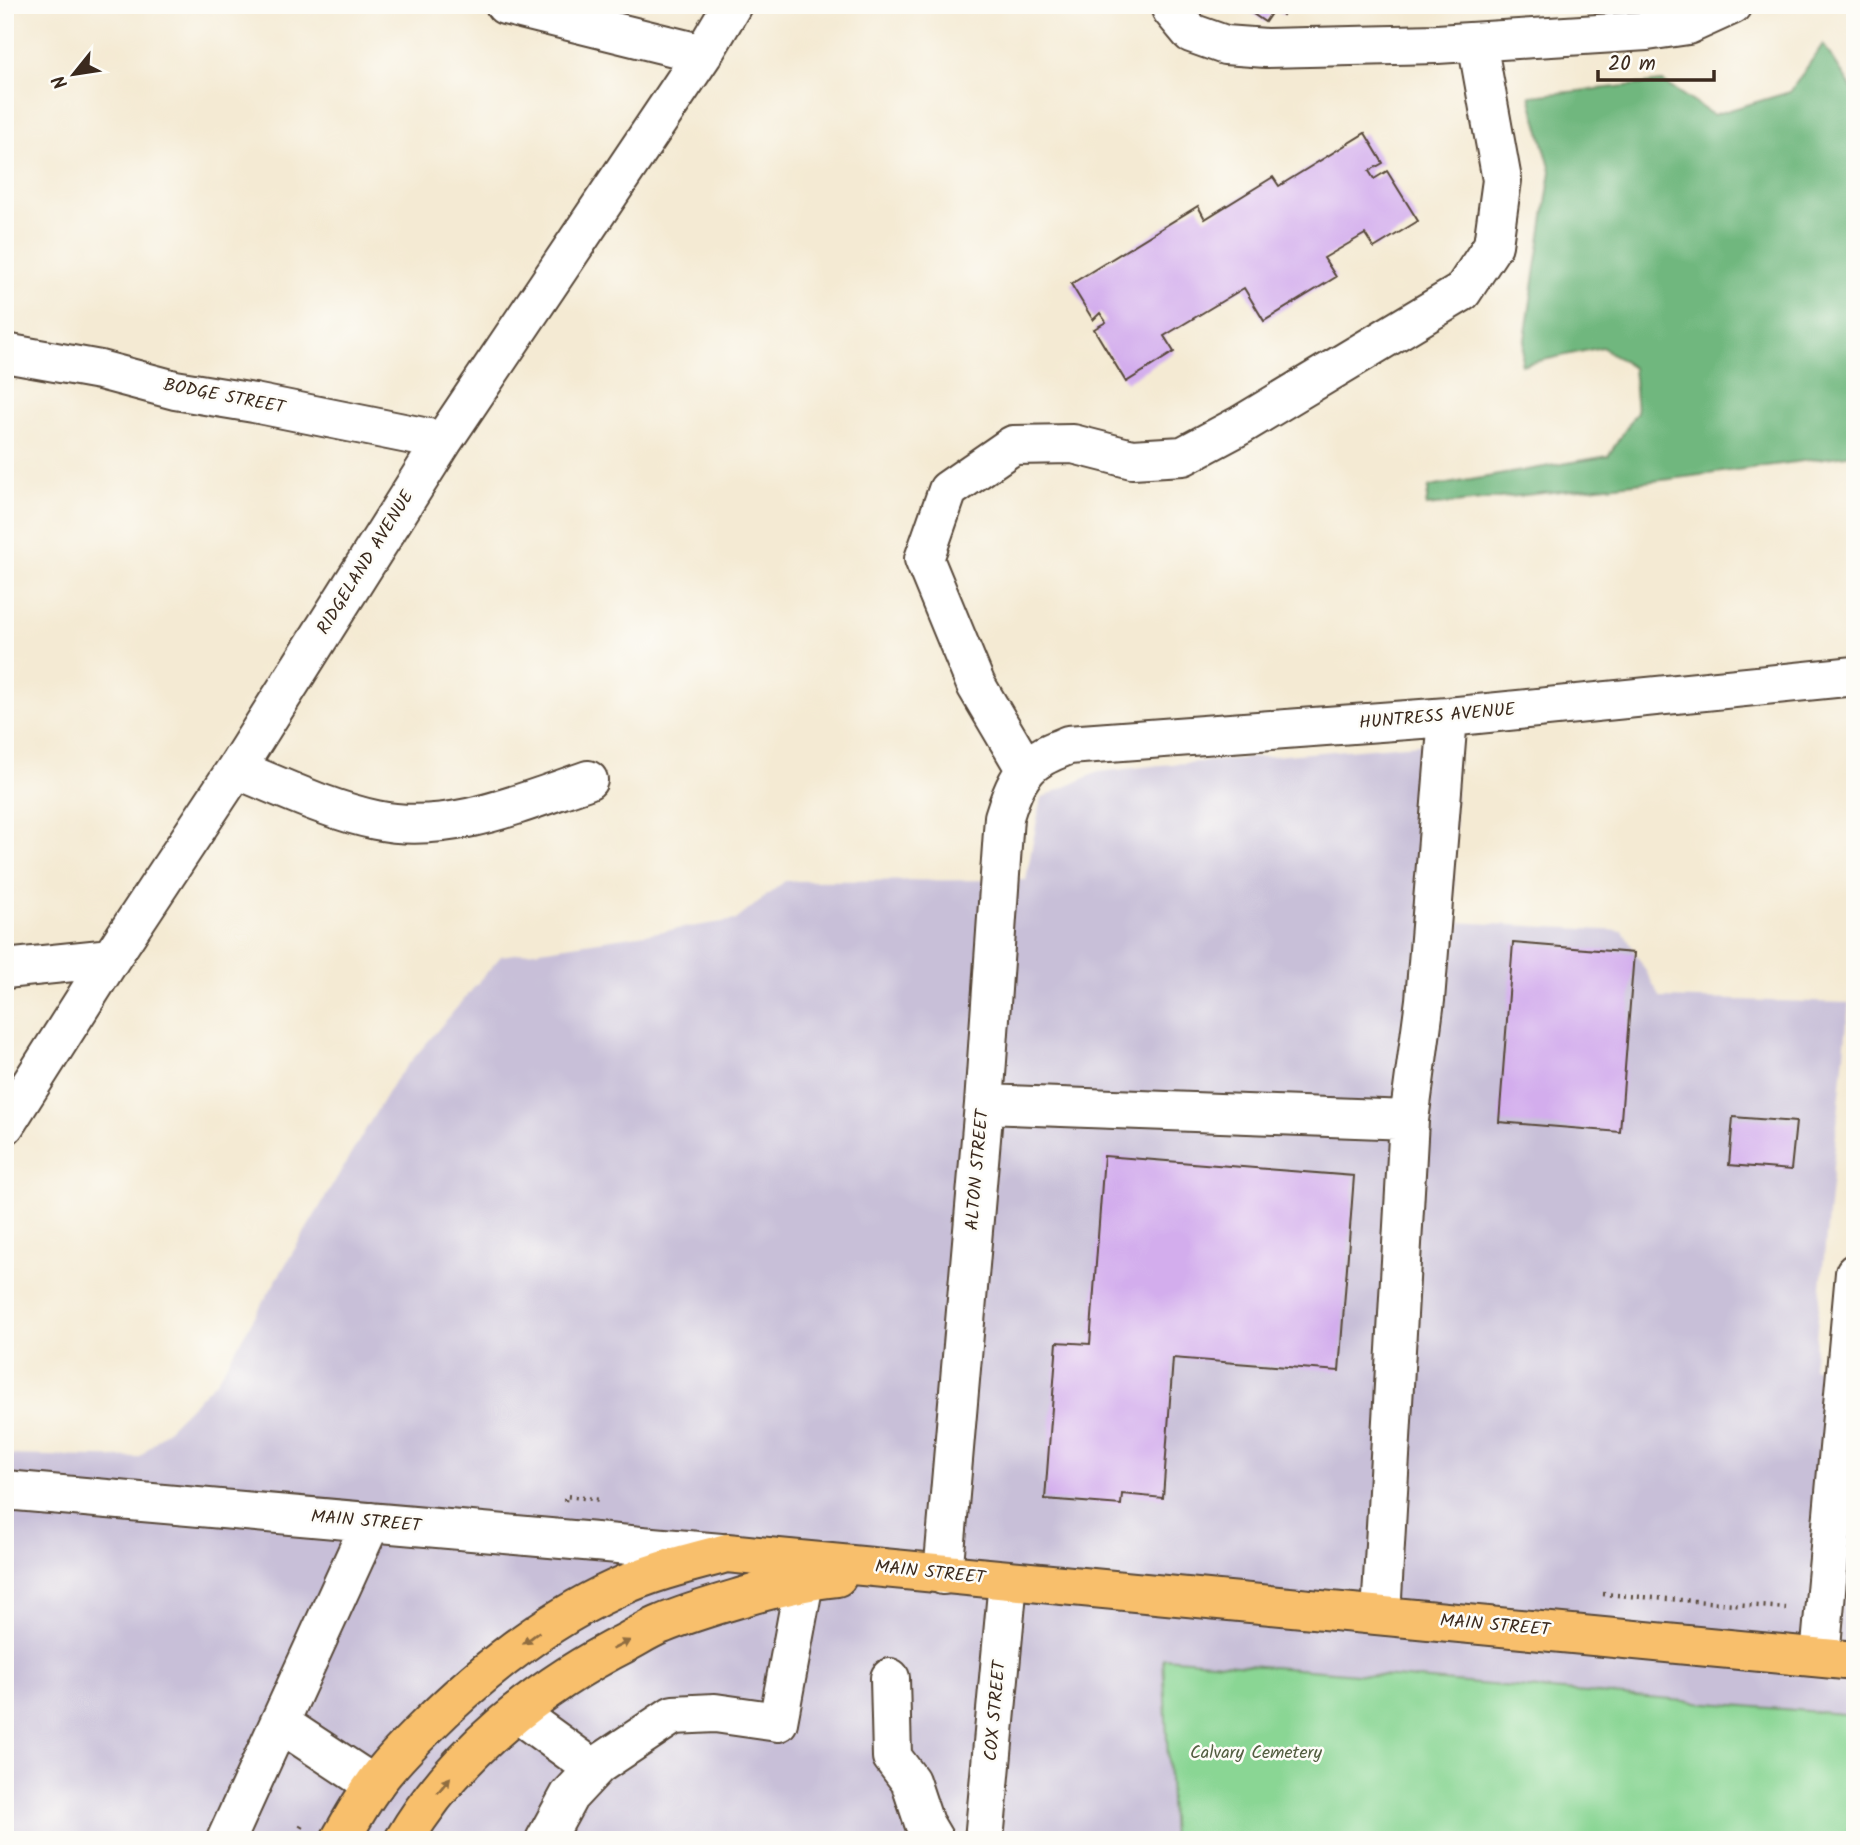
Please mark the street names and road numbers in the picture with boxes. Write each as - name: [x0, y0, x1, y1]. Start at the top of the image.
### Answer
- street label: BODGE STREET: [161, 371, 289, 423]
- street label: RIDGELAND AVENUE: [310, 485, 422, 641]
- street label: HUNTRESS AVENUE: [1358, 696, 1517, 738]
- street label: ALTON STREET: [958, 1107, 998, 1232]
- street label: MAIN STREET: [310, 1503, 424, 1541]
- street label: MAIN STREET: [874, 1553, 988, 1593]
- street label: MAIN STREET: [1439, 1607, 1553, 1645]
- street label: COX STREET: [977, 1658, 1015, 1762]

